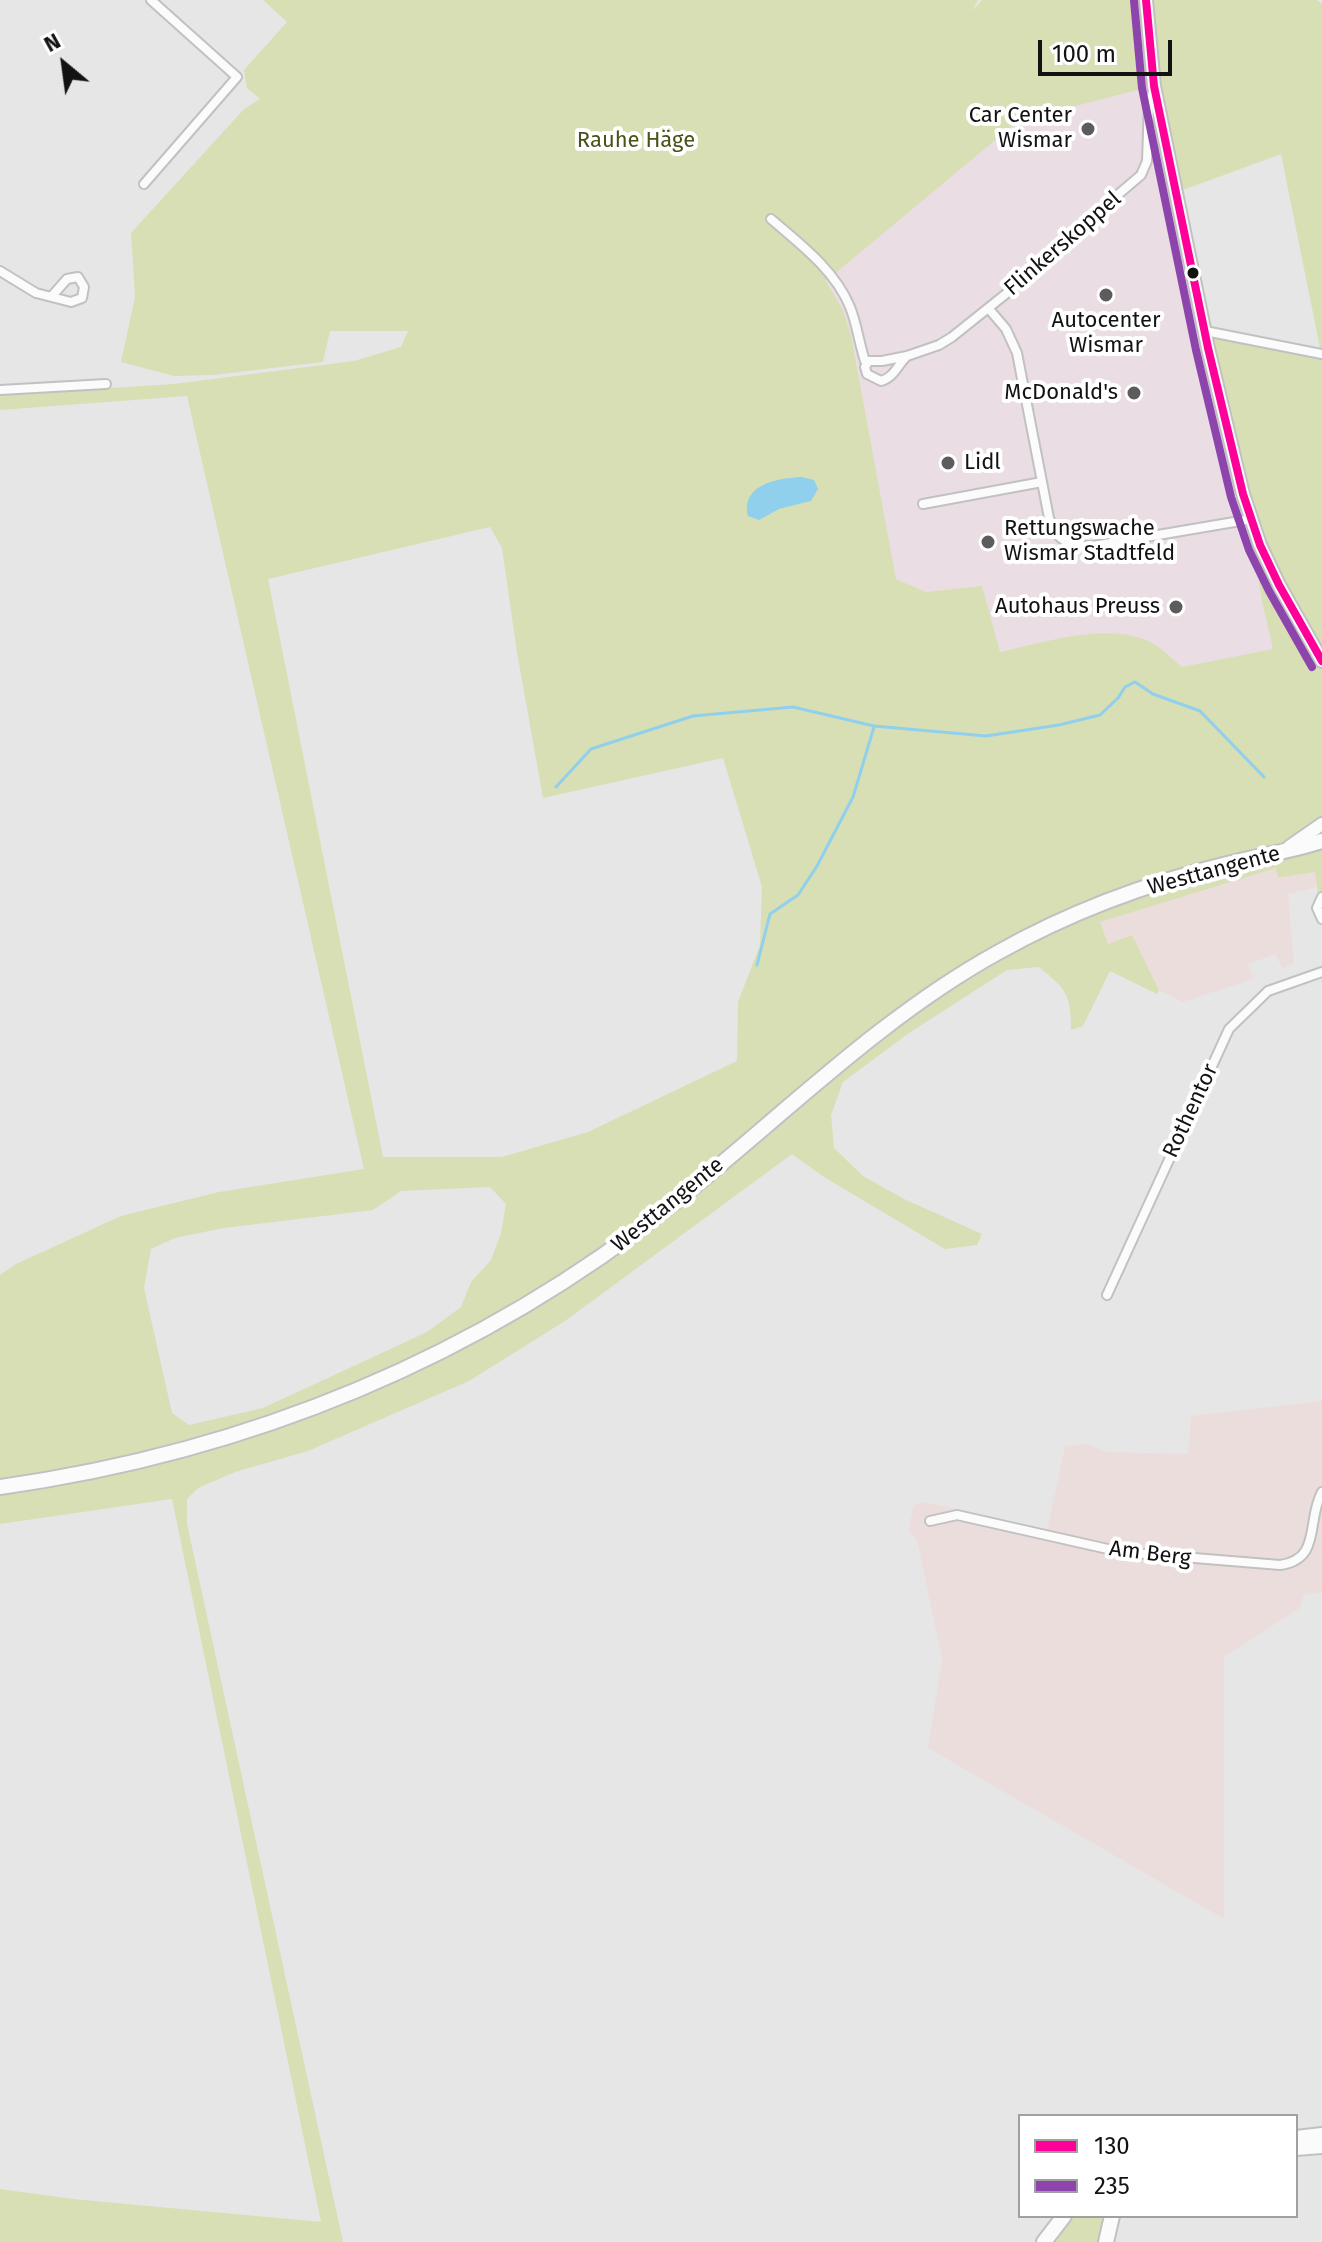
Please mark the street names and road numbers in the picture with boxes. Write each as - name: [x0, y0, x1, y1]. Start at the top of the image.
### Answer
- street label: Flinkerskoppel: [999, 186, 1127, 302]
- street label: Westtangente: [1145, 841, 1283, 901]
- street label: Rothentor: [1158, 1060, 1224, 1162]
- street label: Westtangente: [607, 1152, 729, 1258]
- street label: Am Berg: [1108, 1536, 1192, 1572]

